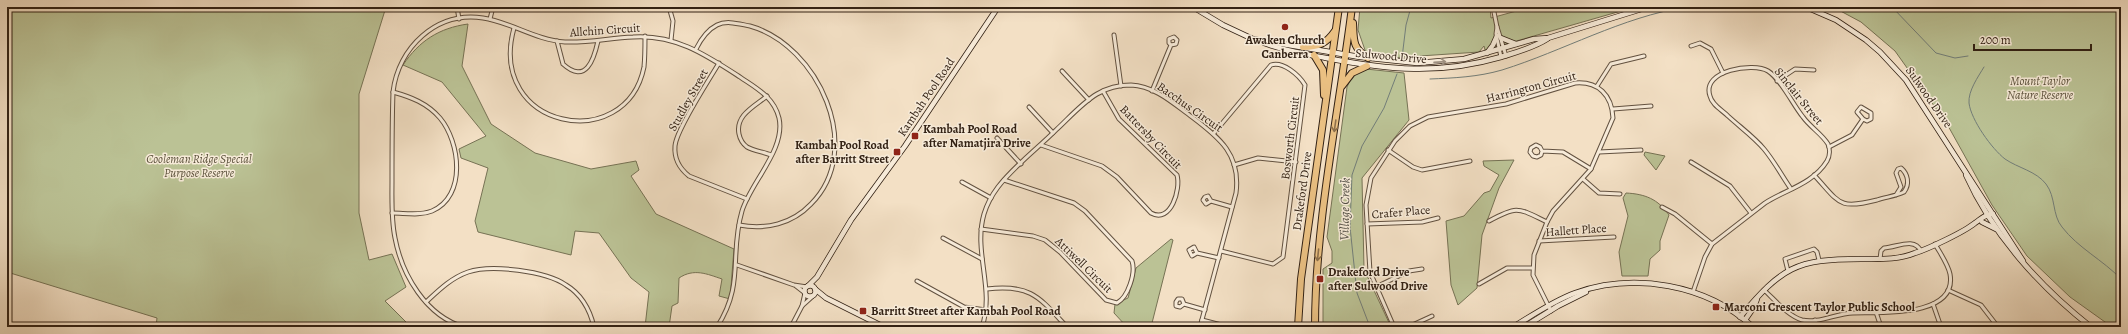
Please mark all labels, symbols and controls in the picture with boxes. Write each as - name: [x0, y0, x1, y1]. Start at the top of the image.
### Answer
- street label: Allchin Circuit: [568, 20, 641, 41]
- marker: Awaken Church Canberra: [1280, 22, 1290, 32]
- scale bar: [1974, 26, 2091, 52]
- place label: Awaken Church Canberra: [1244, 32, 1325, 62]
- text: 200 m: [1980, 32, 2011, 48]
- street label: Sulwood Drive: [1355, 45, 1427, 67]
- street label: Kambah Pool Road: [894, 54, 959, 140]
- one-way arrow: [1433, 59, 1446, 66]
- street label: Sulwood Drive: [1902, 63, 1956, 131]
- street label: Sinclair Street: [1771, 64, 1827, 128]
- street label: Studley Street: [664, 66, 712, 134]
- street label: Harrington Circuit: [1484, 67, 1578, 107]
- park label: Mount Taylor Nature Reserve: [2007, 73, 2074, 103]
- street label: Bacchus Circuit: [1154, 78, 1226, 136]
- street label: Bosworth Circuit: [1277, 96, 1303, 180]
- street label: Battersby Circuit: [1116, 102, 1186, 172]
- one-way arrow: [1331, 119, 1339, 132]
- place label: Kambah Pool Road after Namatjira Drive: [923, 121, 1031, 151]
- marker: Kambah Pool Road after Namatjira Drive: [910, 131, 920, 141]
- place label: Kambah Pool Road after Barritt Street: [795, 137, 890, 167]
- marker: Kambah Pool Road after Barritt Street: [892, 147, 902, 157]
- street label: Drakeford Drive: [1289, 150, 1315, 232]
- park label: Cooleman Ridge Special Purpose Reserve: [146, 151, 252, 181]
- water label: Village Creek: [1335, 177, 1354, 240]
- street label: Crafer Place: [1371, 201, 1431, 223]
- street label: Hallett Place: [1545, 220, 1607, 240]
- street label: Attiwell Circuit: [1051, 233, 1116, 297]
- one-way arrow: [1314, 248, 1322, 261]
- place label: Drakeford Drive after Sulwood Drive: [1328, 264, 1428, 294]
- marker: Drakeford Drive after Sulwood Drive: [1315, 274, 1325, 284]
- place label: Marconi Crescent Taylor Public School: [1724, 299, 1916, 315]
- marker: Marconi Crescent Taylor Public School: [1711, 302, 1721, 312]
- place label: Barritt Street after Kambah Pool Road: [871, 303, 1061, 319]
- marker: Barritt Street after Kambah Pool Road: [858, 306, 868, 316]

